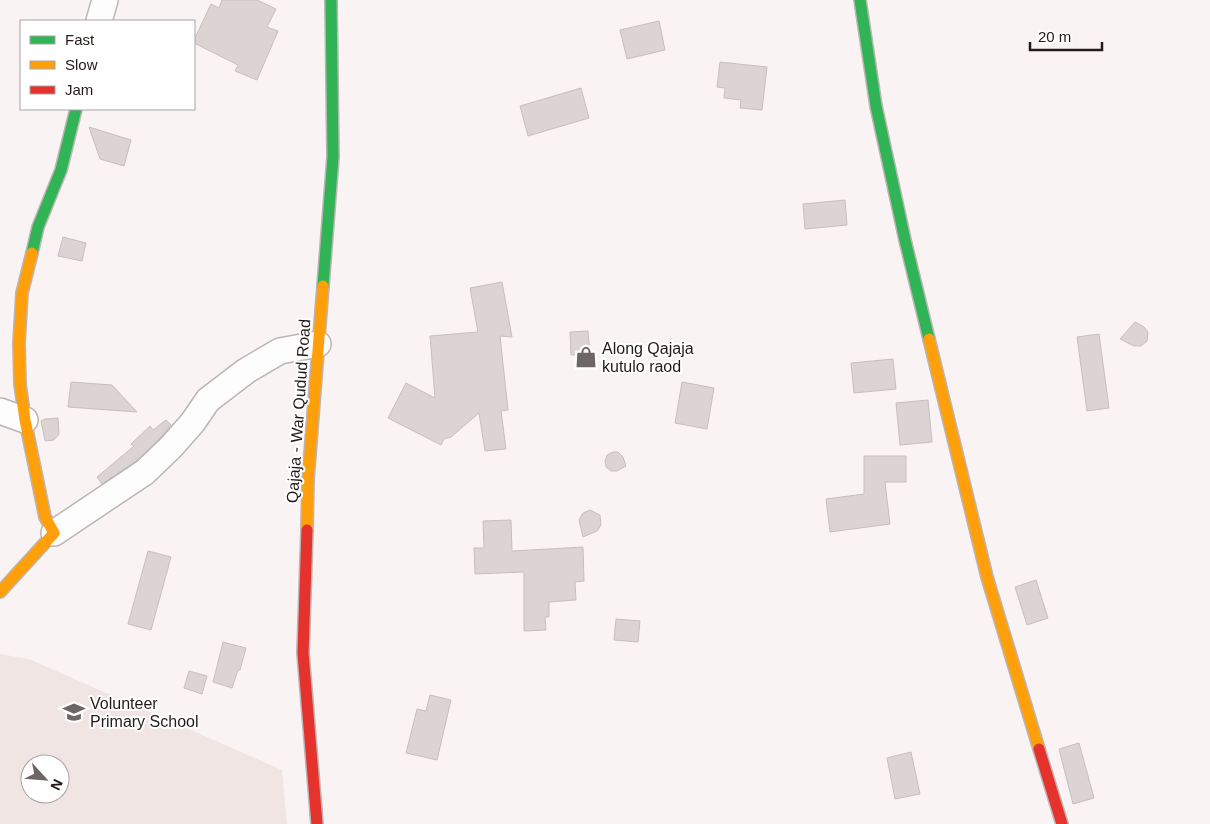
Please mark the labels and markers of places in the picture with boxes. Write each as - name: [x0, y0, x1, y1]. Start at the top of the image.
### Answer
- place label: Along Qajaja kutulo raod: [602, 340, 694, 375]
- shop icon: Along Qajaja kutulo raod: [573, 344, 599, 370]
- place label: Volunteer Primary School: [90, 695, 198, 730]
- school or university icon: Volunteer Primary School: [61, 699, 87, 725]

